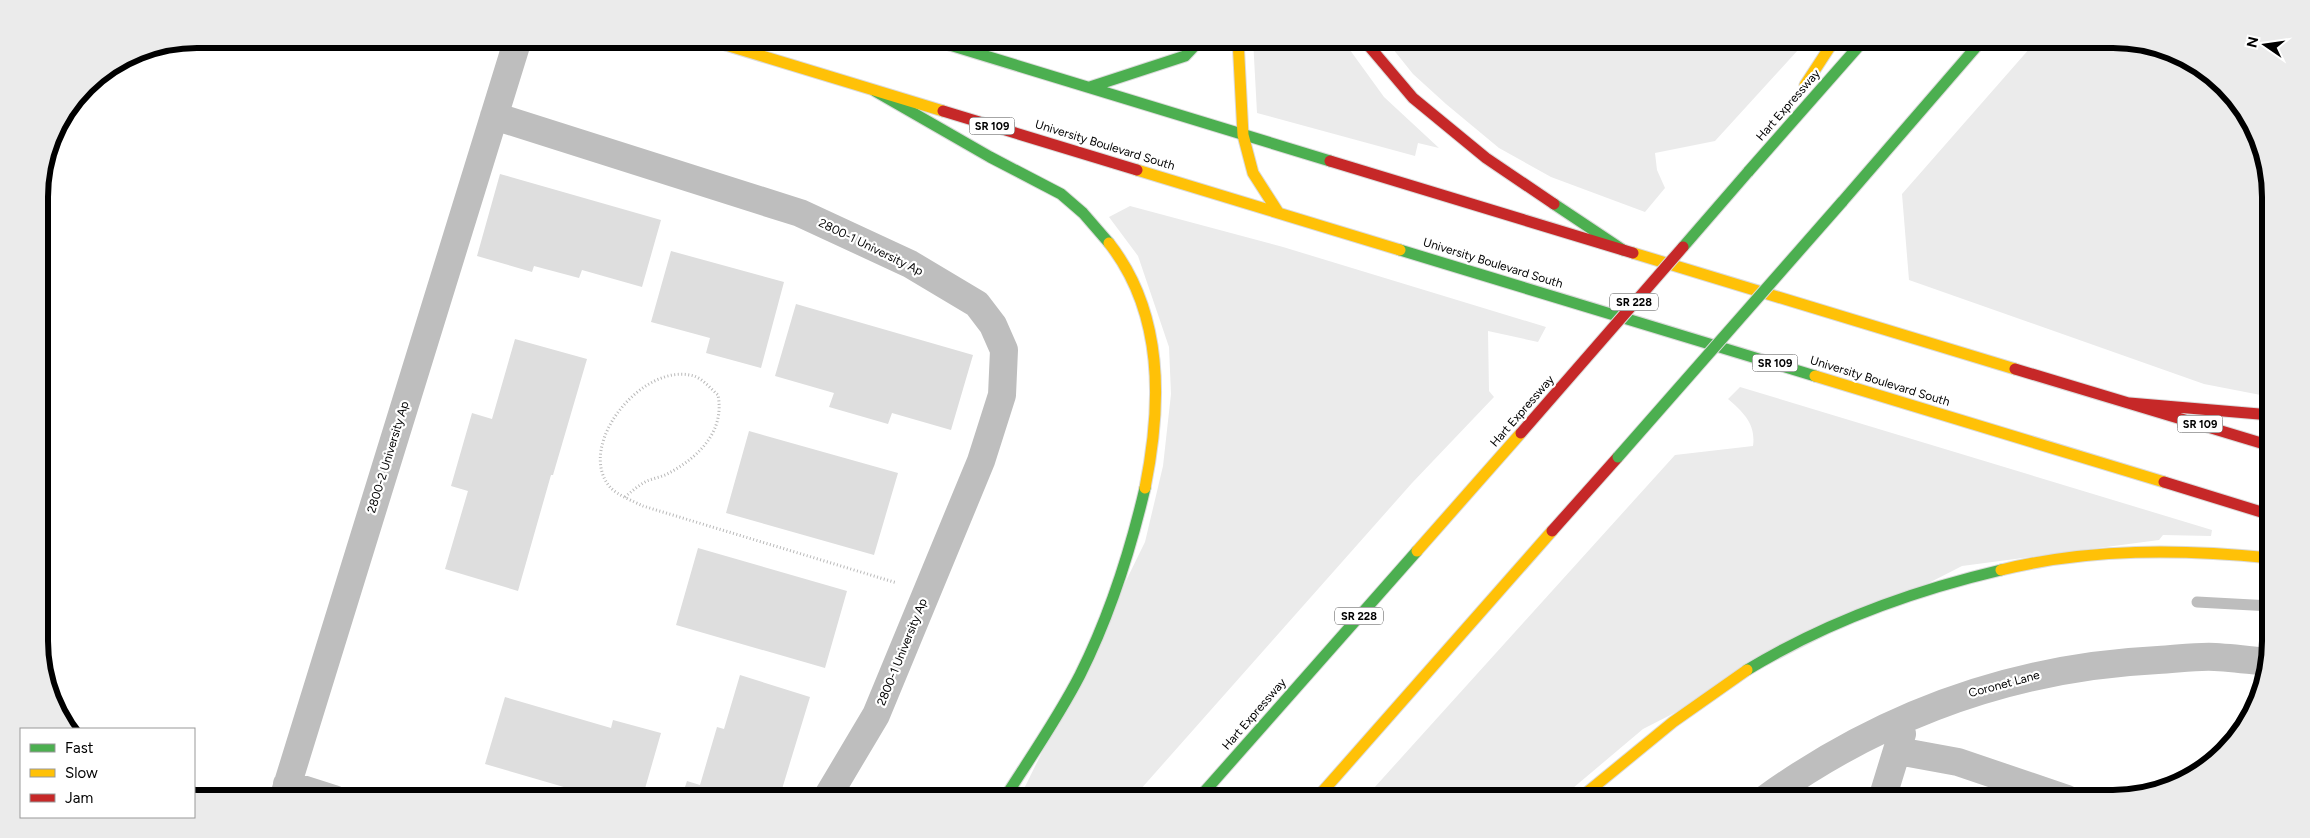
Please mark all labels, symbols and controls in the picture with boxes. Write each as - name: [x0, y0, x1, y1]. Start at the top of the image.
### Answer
- north arrow: [2240, 20, 2290, 70]
- text: N: [2243, 35, 2262, 49]
- street label: Hart Expressway: [1753, 66, 1823, 144]
- street label: University Boulevard South: [1033, 117, 1177, 173]
- road number: SR 109: [970, 118, 1014, 134]
- street label: 2800-1 University Ap: [816, 216, 926, 278]
- street label: University Boulevard South: [1421, 235, 1565, 291]
- road number: SR 228: [1610, 294, 1658, 310]
- street label: University Boulevard South: [1808, 353, 1952, 409]
- road number: SR 109: [1752, 354, 1798, 372]
- street label: Hart Expressway: [1487, 372, 1557, 450]
- street label: 2800-2 University Ap: [364, 399, 412, 515]
- road number: SR 109: [2178, 416, 2222, 432]
- street label: 2800-1 University Ap: [874, 596, 930, 708]
- road number: SR 228: [1335, 608, 1383, 624]
- street label: Coronet Lane: [1967, 668, 2041, 700]
- street label: Hart Expressway: [1219, 675, 1289, 753]
- legend: [20, 728, 195, 818]
- text: Fast: [65, 739, 94, 757]
- text: Slow: [65, 764, 98, 782]
- text: Jam: [65, 789, 93, 807]

